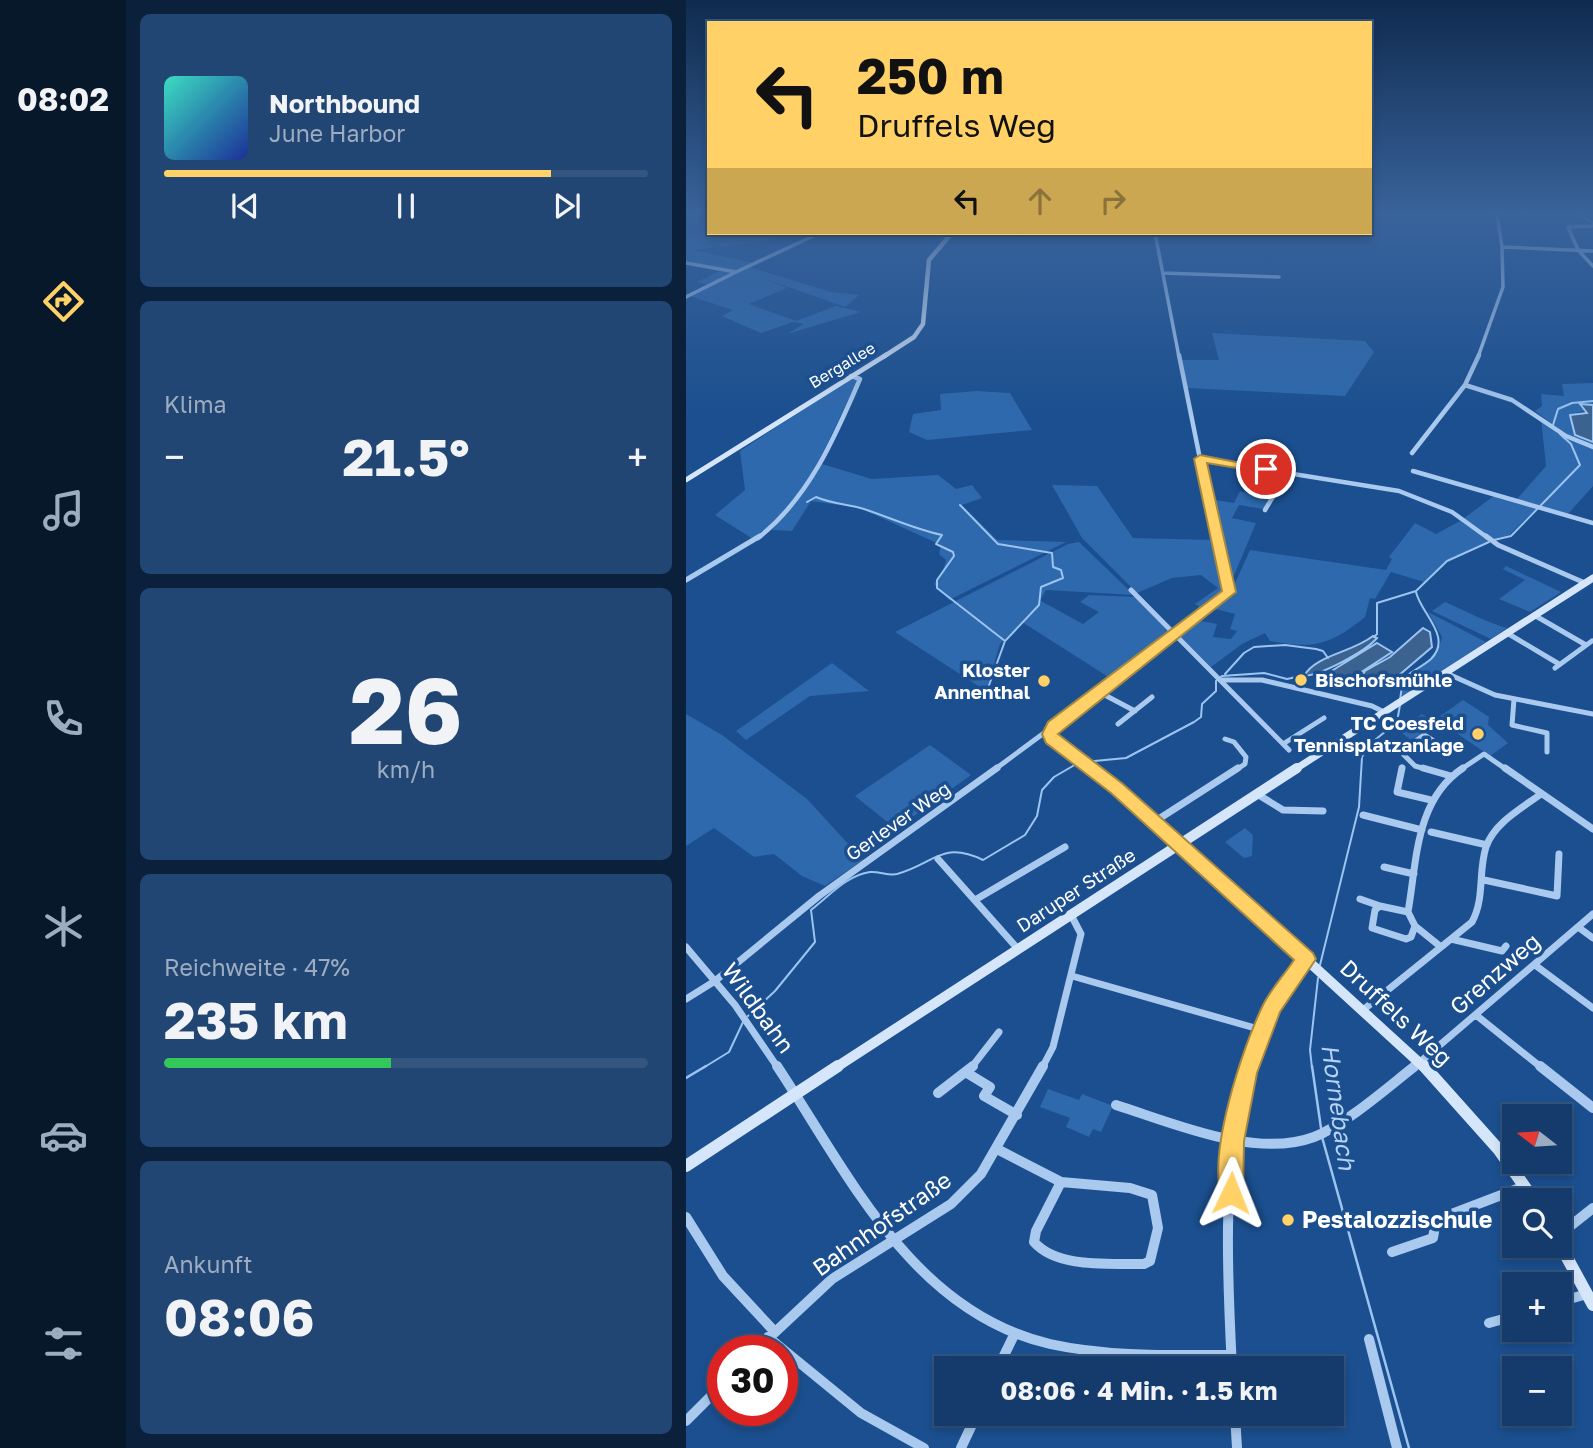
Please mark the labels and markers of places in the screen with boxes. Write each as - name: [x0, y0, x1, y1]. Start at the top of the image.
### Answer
- pin: [1236, 439, 1296, 499]
- place label: Kloster Annenthal: [934, 658, 1031, 703]
- place label: Bischofsmühle: [1315, 668, 1452, 691]
- marker: Bischofsmühle: [1293, 672, 1309, 688]
- marker: Kloster Annenthal: [1036, 673, 1052, 689]
- place label: TC Coesfeld Tennisplatzanlage: [1294, 711, 1464, 756]
- marker: TC Coesfeld Tennisplatzanlage: [1470, 726, 1486, 742]
- place label: Pestalozzischule: [1302, 1205, 1492, 1233]
- marker: Pestalozzischule: [1280, 1212, 1296, 1228]

